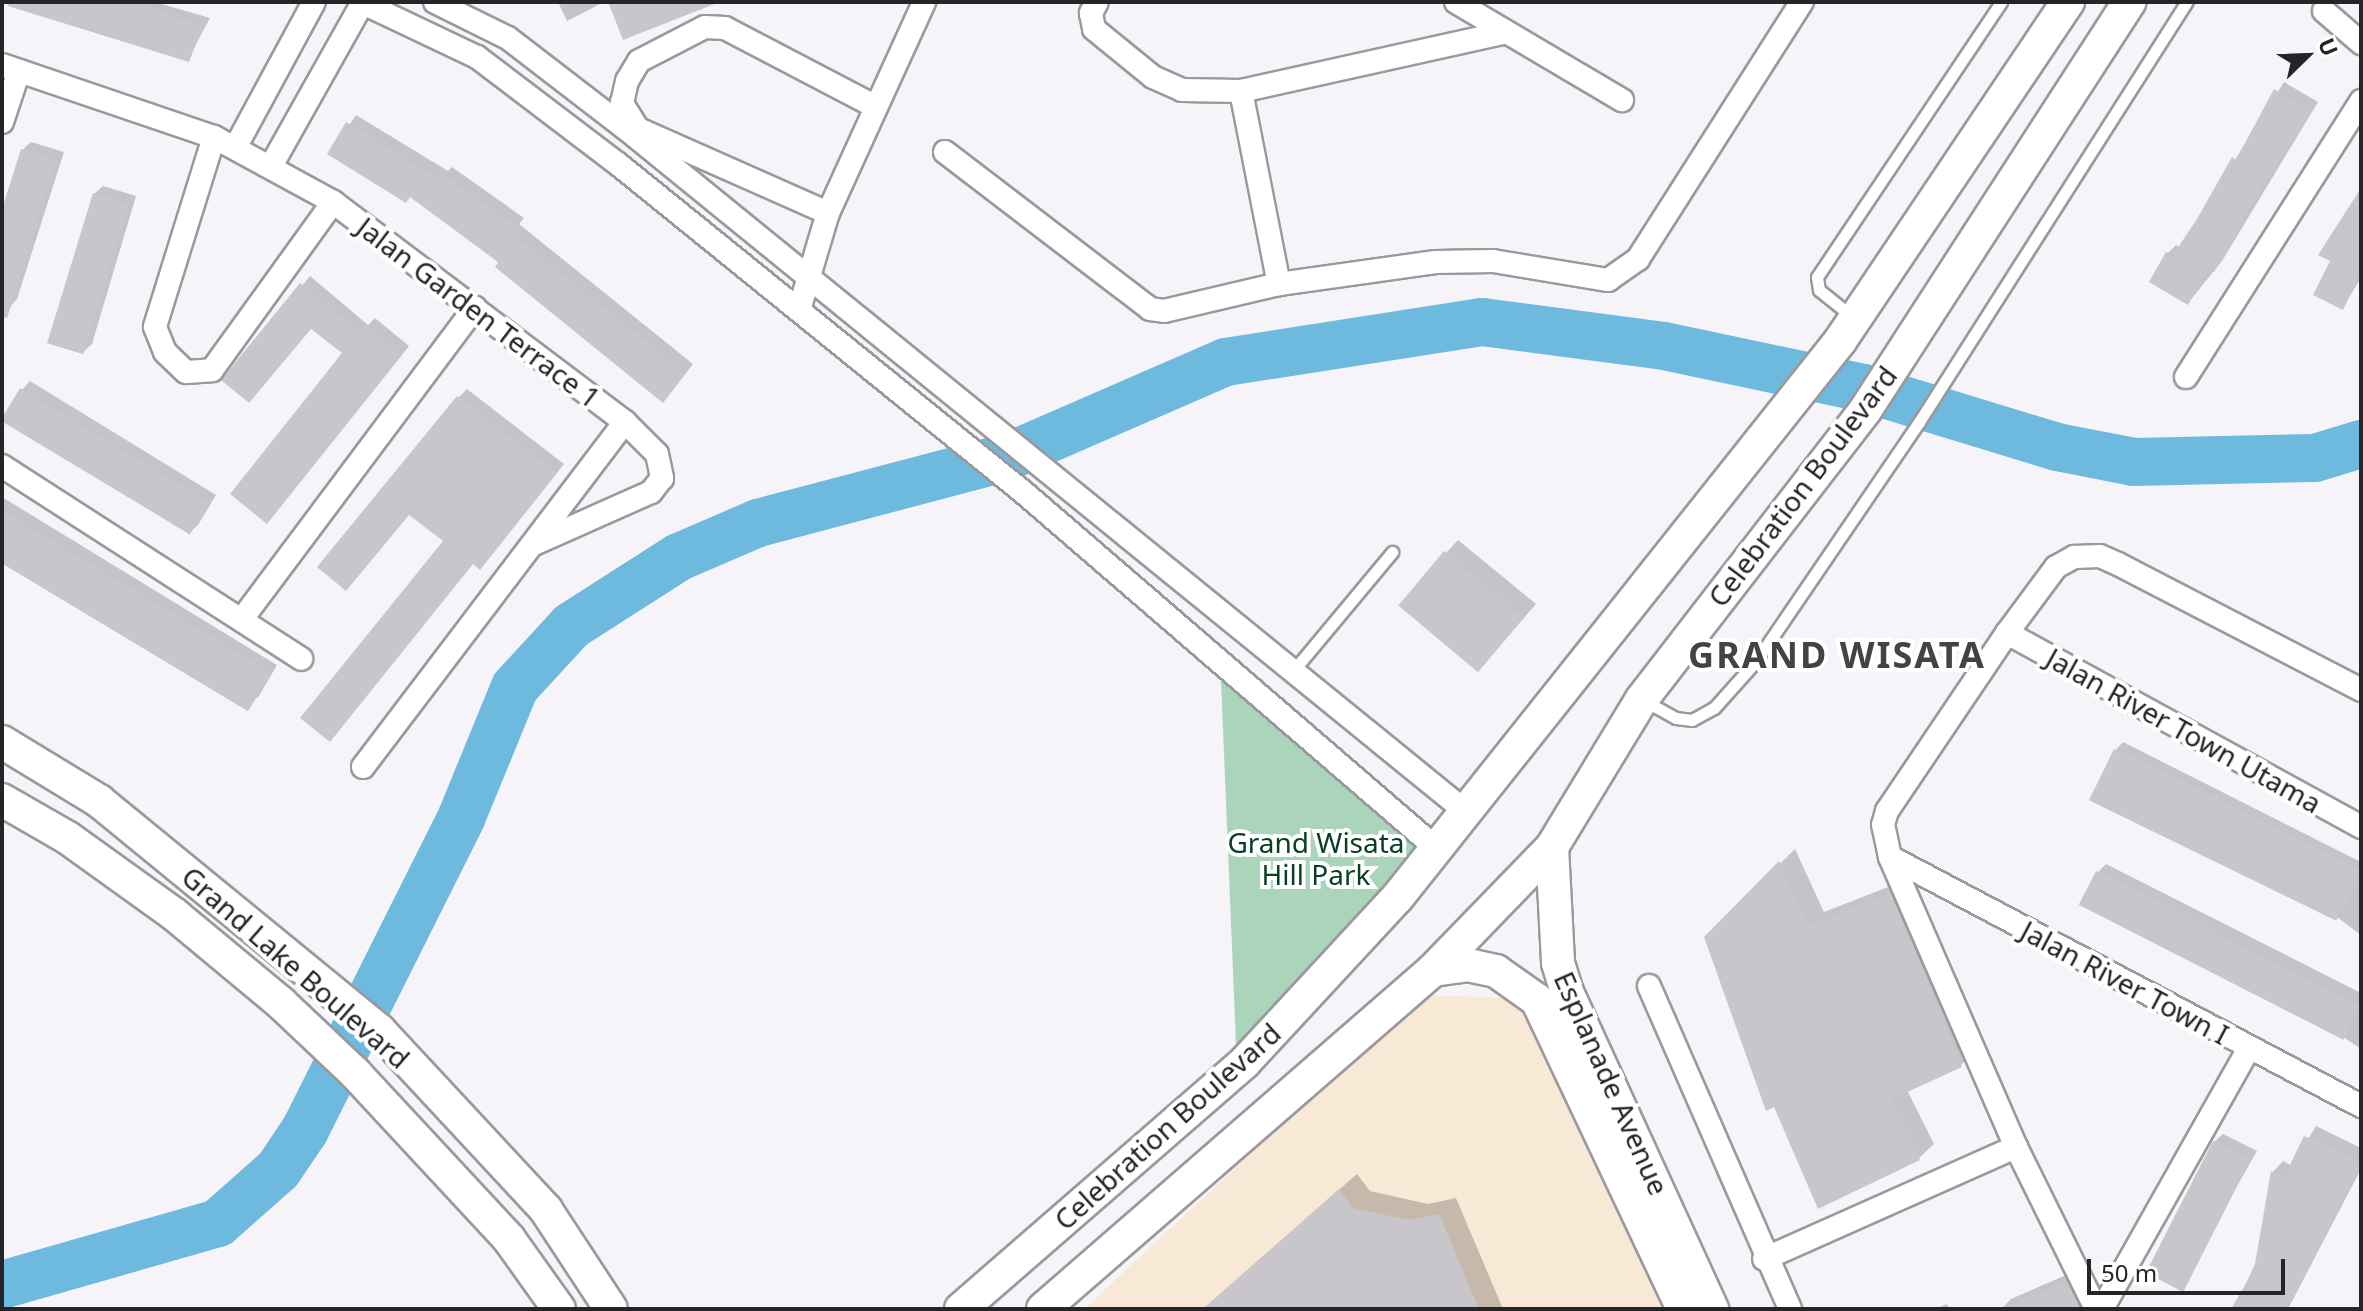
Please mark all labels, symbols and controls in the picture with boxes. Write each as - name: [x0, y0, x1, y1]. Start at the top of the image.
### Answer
- north arrow: [2267, 16, 2347, 96]
- text: U: [2312, 33, 2346, 60]
- street label: Jalan Garden Terrace 1: [351, 210, 607, 414]
- street label: Celebration Boulevard: [1701, 359, 1903, 613]
- district label: GRAND WISATA: [1688, 633, 1986, 677]
- street label: Jalan River Town Utama: [2041, 640, 2327, 820]
- park label: Grand Wisata Hill Park: [1227, 825, 1405, 891]
- street label: Grand Lake Boulevard: [175, 859, 417, 1075]
- street label: Jalan River Town I: [2015, 913, 2235, 1051]
- street label: Esplanade Avenue: [1548, 966, 1676, 1200]
- street label: Celebration Boulevard: [1047, 1016, 1287, 1236]
- scale bar: [2091, 1243, 2289, 1293]
- text: 50 m: [2101, 1256, 2157, 1289]

